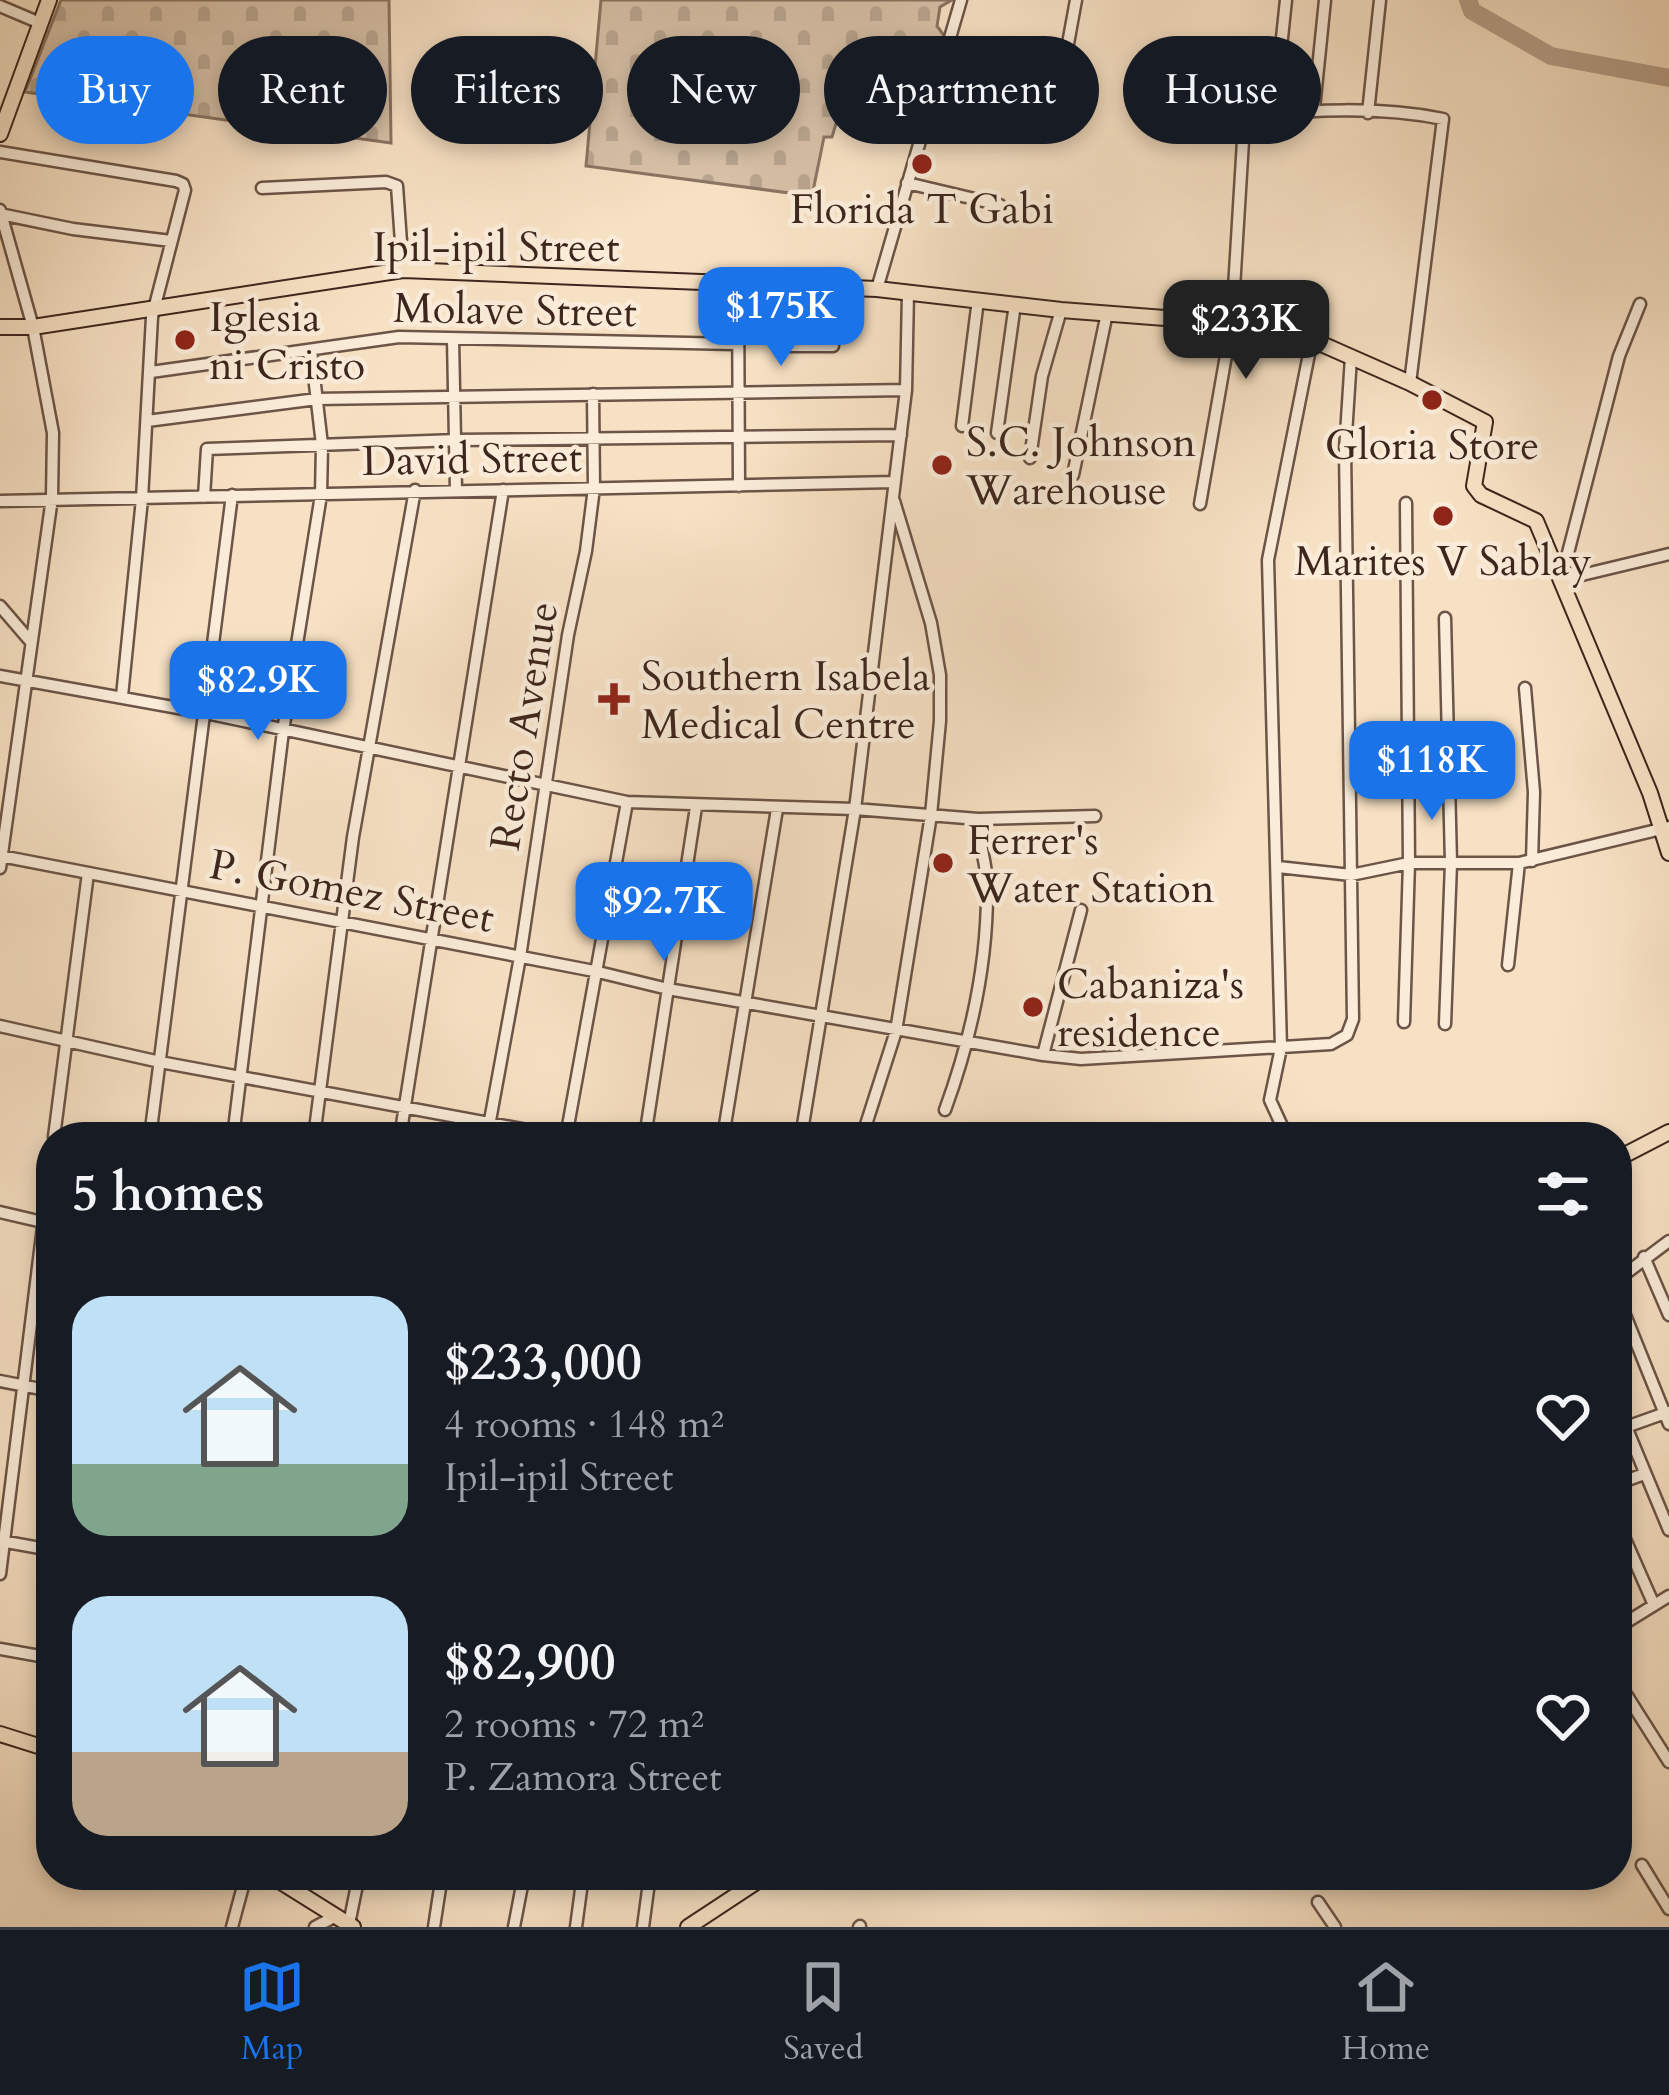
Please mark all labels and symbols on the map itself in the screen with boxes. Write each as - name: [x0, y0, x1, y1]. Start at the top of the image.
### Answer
- marker: Florida T Gabi: [909, 151, 935, 177]
- place label: Florida T Gabi: [790, 181, 1054, 238]
- street label: Ipil-ipil Street: [373, 219, 619, 276]
- pin: $175K: [697, 267, 865, 369]
- street label: Molave Street: [393, 280, 637, 341]
- pin: $233K: [1162, 280, 1330, 382]
- place label: Iglesia ni Cristo: [209, 289, 365, 394]
- marker: Iglesia ni Cristo: [172, 327, 198, 353]
- marker: Gloria Store: [1419, 387, 1445, 413]
- place label: S.C. Johnson Warehouse: [965, 414, 1196, 519]
- place label: Gloria Store: [1325, 417, 1539, 474]
- street label: David Street: [362, 429, 583, 490]
- marker: S.C. Johnson Warehouse: [929, 452, 955, 478]
- marker: Marites V Sablay: [1430, 503, 1456, 529]
- place label: Marites V Sablay: [1294, 533, 1592, 590]
- street label: Recto Avenue: [477, 598, 572, 855]
- pin: $82.9K: [160, 641, 356, 743]
- place label: Southern Isabela Medical Centre: [641, 648, 931, 753]
- marker: Southern Isabela Medical Centre: [598, 683, 630, 715]
- pin: $118K: [1348, 721, 1516, 823]
- place label: Ferrer's Water Station: [966, 812, 1215, 917]
- street label: P. Gomez Street: [205, 836, 499, 947]
- marker: Ferrer's Water Station: [930, 850, 956, 876]
- pin: $92.7K: [566, 862, 762, 964]
- place label: Cabaniza's residence: [1057, 956, 1244, 1061]
- marker: Cabaniza's residence: [1020, 994, 1046, 1020]

